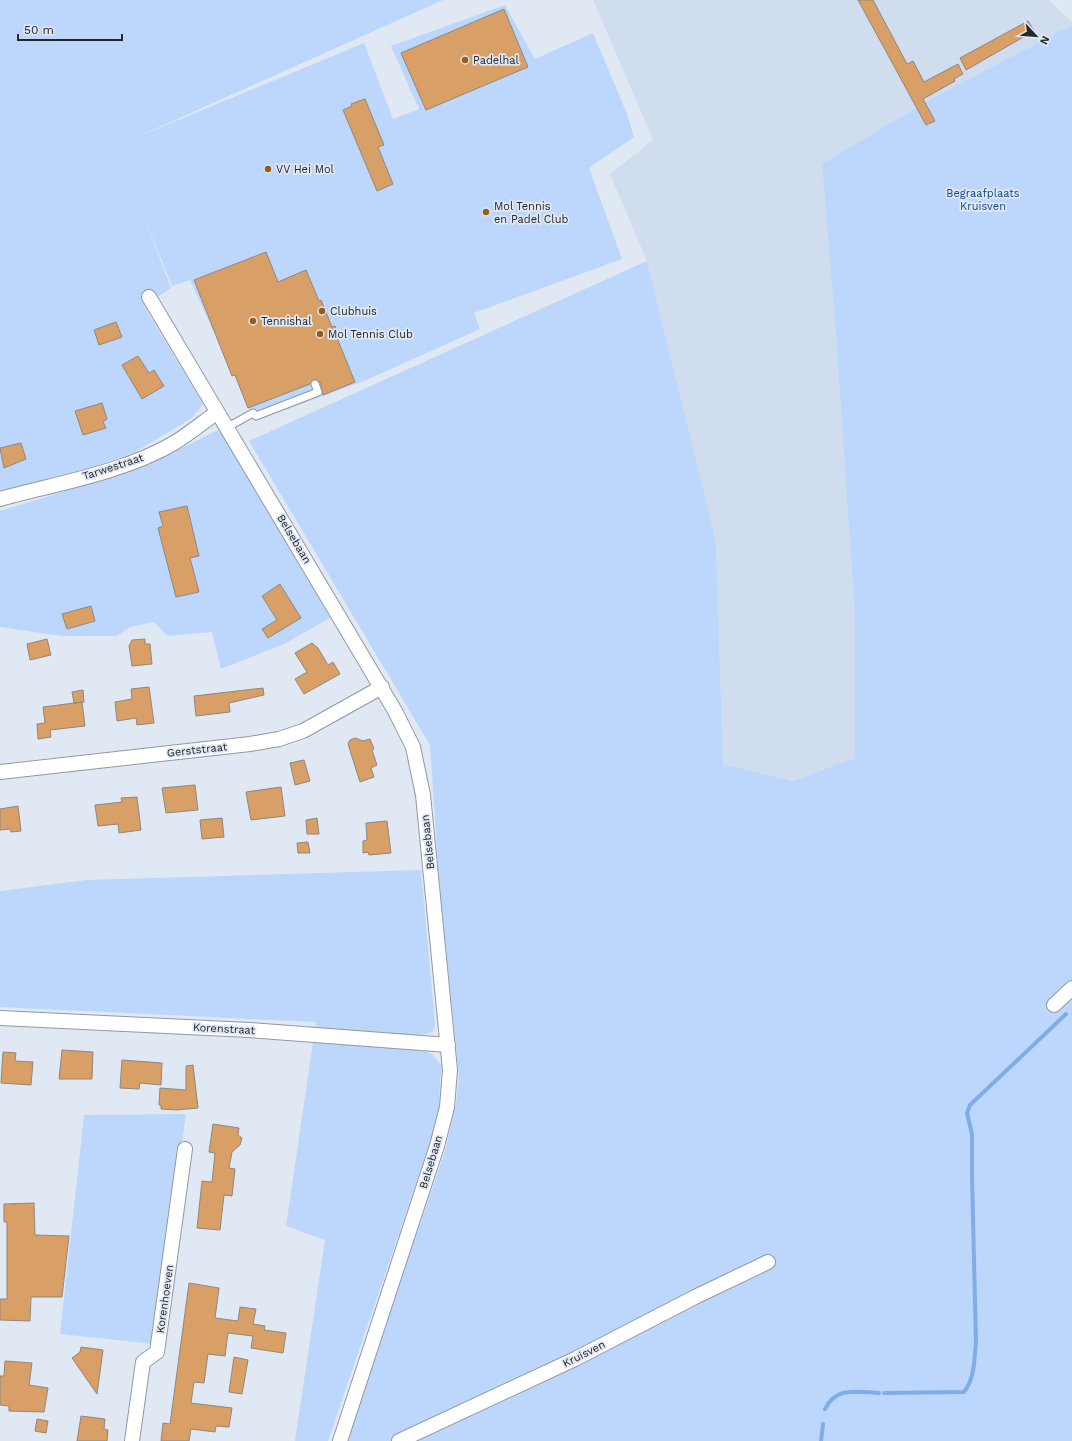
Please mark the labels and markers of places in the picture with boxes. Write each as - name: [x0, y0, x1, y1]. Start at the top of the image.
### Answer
- place label: Padelhal: [473, 54, 520, 67]
- marker: Padelhal: [460, 55, 470, 65]
- place label: VV Hei Mol: [276, 163, 335, 176]
- marker: VV Hei Mol: [263, 164, 273, 174]
- place label: Mol Tennis en Padel Club: [494, 200, 569, 226]
- marker: Mol Tennis en Padel Club: [481, 207, 491, 217]
- place label: Clubhuis: [330, 305, 377, 318]
- marker: Clubhuis: [317, 306, 327, 316]
- place label: Tennishal: [261, 315, 312, 328]
- marker: Tennishal: [248, 316, 258, 326]
- place label: Mol Tennis Club: [328, 328, 413, 341]
- marker: Mol Tennis Club: [315, 329, 325, 339]

